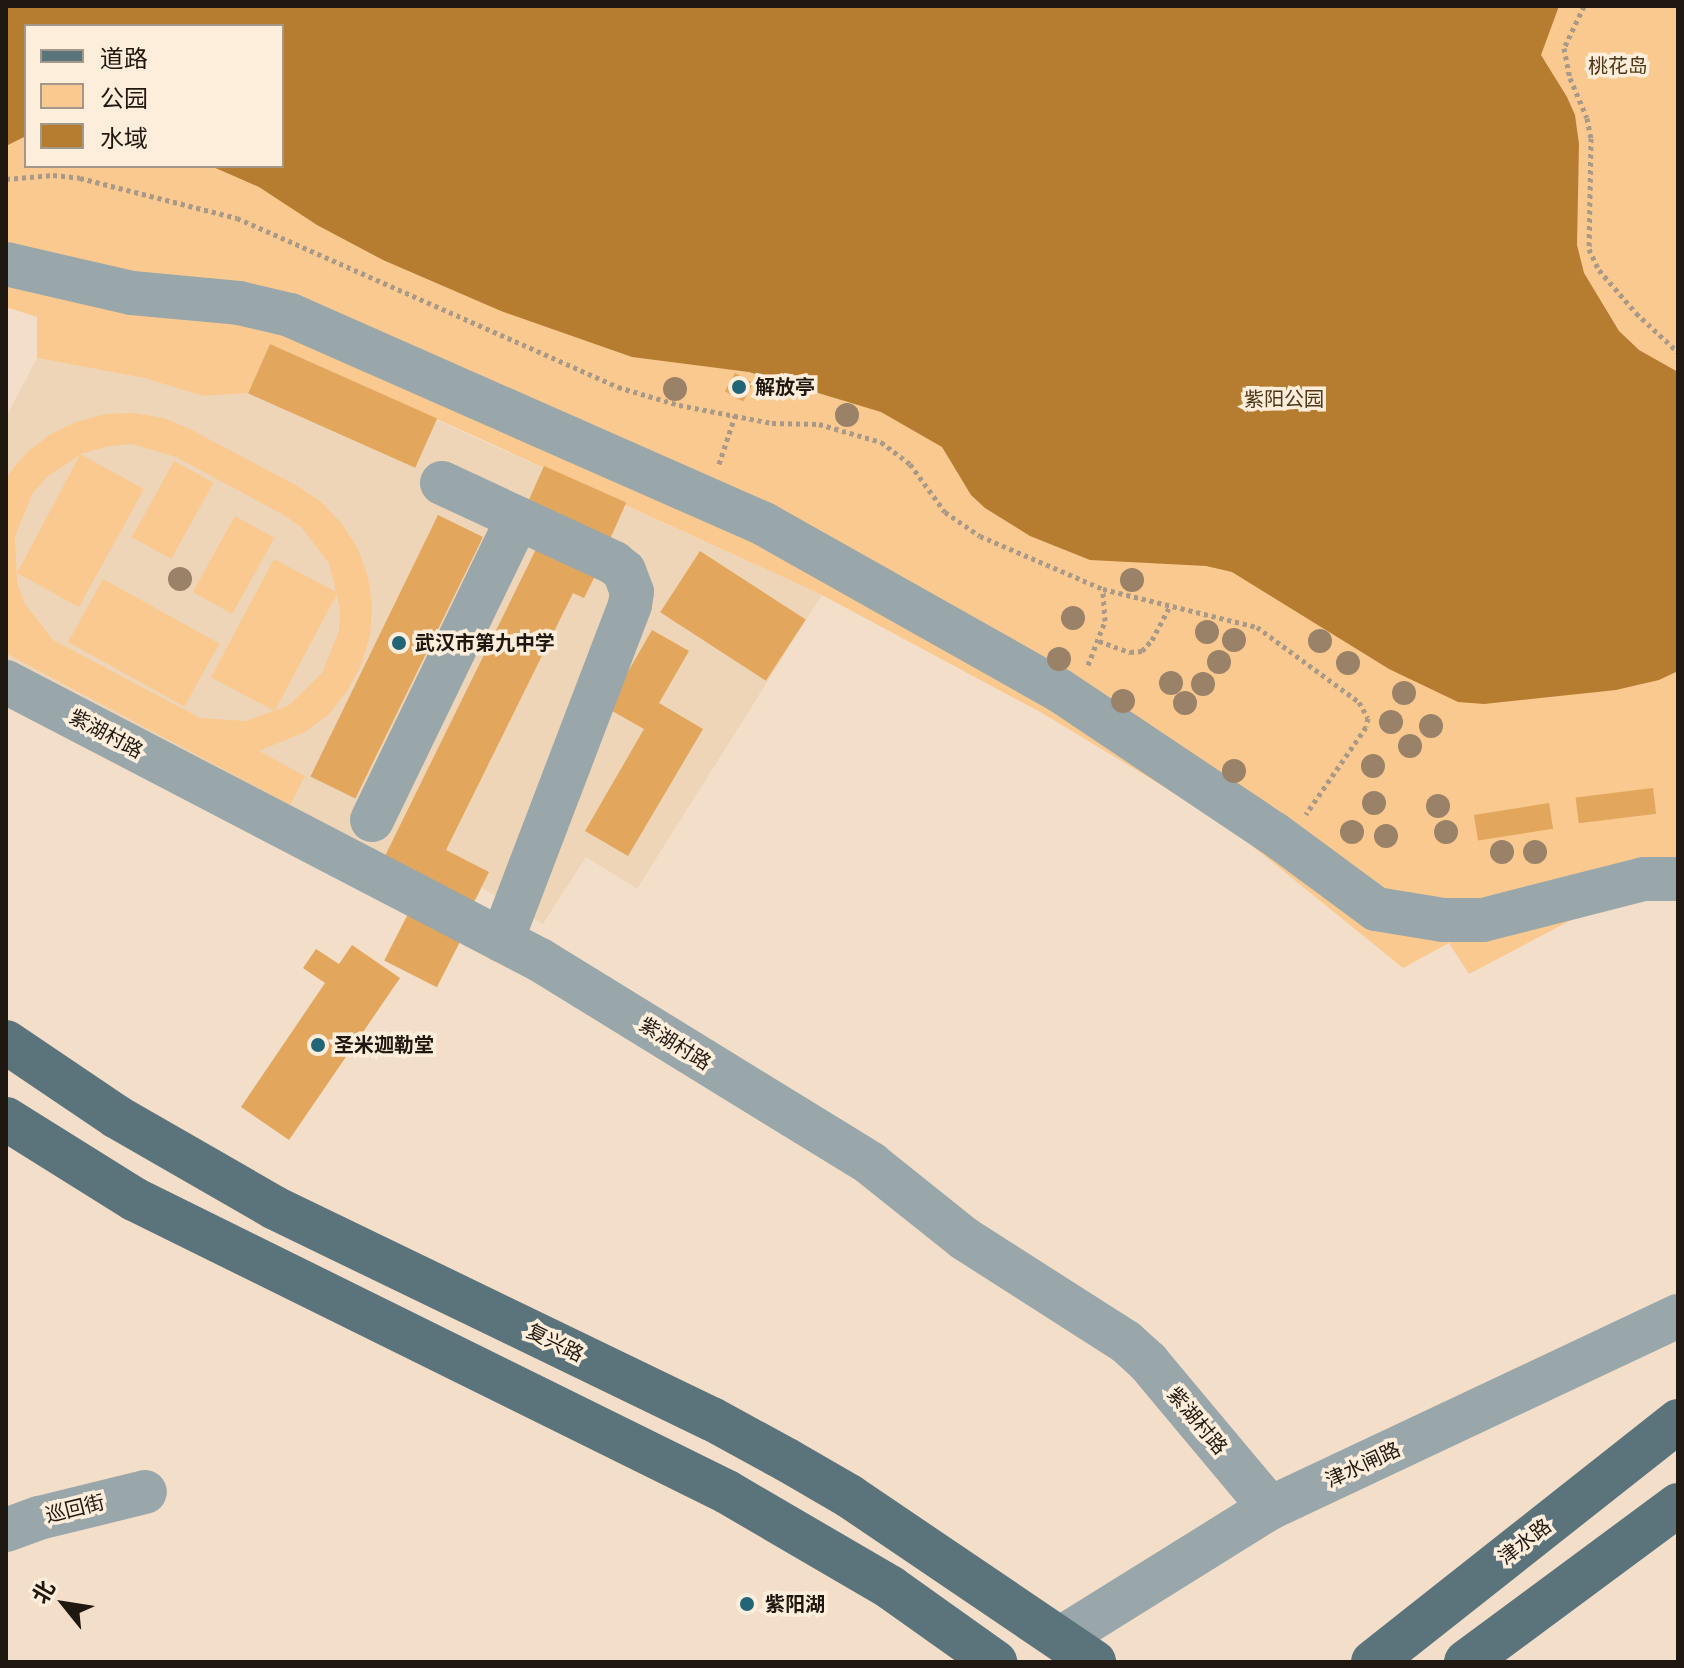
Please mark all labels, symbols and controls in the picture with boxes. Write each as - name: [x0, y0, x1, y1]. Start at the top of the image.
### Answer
- legend: [24, 24, 284, 168]
- text: 道路: [100, 44, 148, 73]
- park label: 桃花岛: [1588, 54, 1648, 78]
- text: 公园: [100, 84, 148, 113]
- text: 水域: [100, 124, 148, 153]
- place label: 解放亭: [755, 375, 815, 399]
- marker: 解放亭: [730, 378, 748, 396]
- park label: 紫阳公园: [1244, 387, 1324, 411]
- place label: 武汉市第九中学: [415, 631, 555, 655]
- marker: 武汉市第九中学: [390, 634, 408, 652]
- street label: 紫湖村路: [65, 705, 147, 763]
- street label: 紫湖村路: [635, 1013, 715, 1075]
- place label: 圣米迦勒堂: [334, 1033, 434, 1057]
- marker: 圣米迦勒堂: [309, 1036, 327, 1054]
- street label: 复兴路: [523, 1319, 587, 1367]
- street label: 紫湖村路: [1162, 1383, 1232, 1459]
- street label: 津水闸路: [1322, 1437, 1404, 1493]
- street label: 巡回街: [43, 1490, 107, 1528]
- street label: 津水路: [1494, 1514, 1556, 1570]
- north arrow: [24, 1564, 104, 1644]
- text: 北: [26, 1576, 60, 1608]
- place label: 紫阳湖: [765, 1592, 825, 1616]
- marker: 紫阳湖: [736, 1593, 758, 1615]

